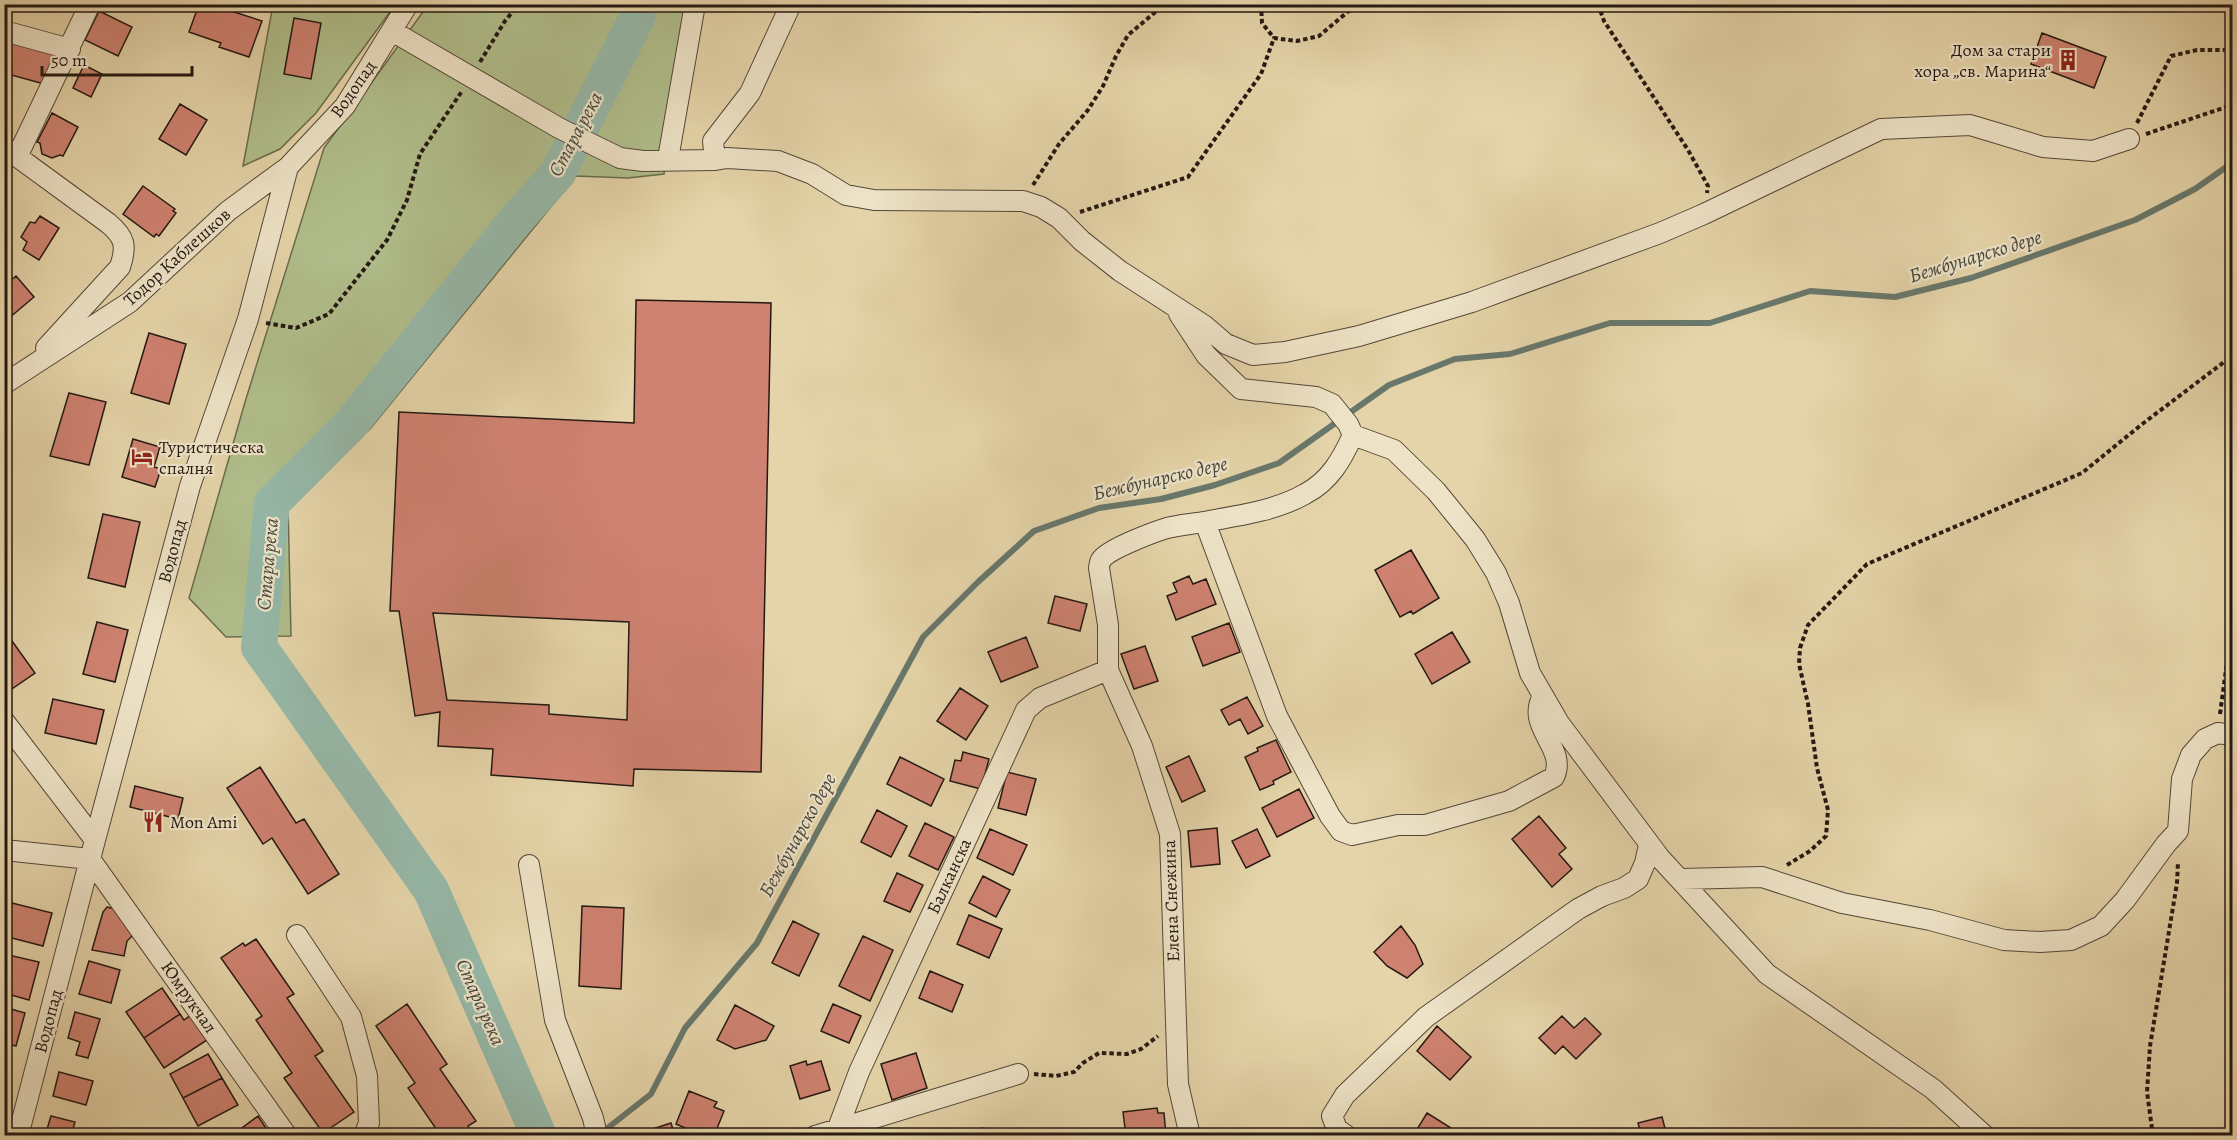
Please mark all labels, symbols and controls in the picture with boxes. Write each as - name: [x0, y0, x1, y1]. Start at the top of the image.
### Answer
- place label: Дом за стари хора „св. Марина“: [1914, 38, 2051, 83]
- scale bar: [42, 39, 192, 77]
- text: 50 m: [51, 48, 87, 72]
- building icon: Дом за стари хора „св. Марина“: [2056, 48, 2080, 72]
- street label: Водопад: [325, 55, 382, 122]
- water label: Стара река: [542, 87, 609, 181]
- street label: Тодор Каблешков: [118, 202, 236, 312]
- water label: Бежбунарско дере: [1905, 223, 2045, 289]
- place label: Туристическа спалня: [159, 435, 265, 480]
- hotel icon: Туристическа спалня: [130, 445, 154, 469]
- water label: Бежбунарско дере: [1090, 450, 1230, 507]
- street label: Водопад: [152, 516, 192, 585]
- water label: Стара река: [250, 517, 285, 611]
- water label: Бежбунарско дере: [752, 769, 843, 902]
- restaurant icon: Mon Ami: [141, 810, 165, 834]
- place label: Mon Ami: [170, 810, 237, 834]
- street label: Балканска: [921, 834, 977, 918]
- street label: Елена Снежина: [1157, 839, 1185, 962]
- water label: Стара река: [449, 955, 512, 1050]
- street label: Юмрукчал: [155, 956, 223, 1038]
- street label: Водопад: [28, 986, 68, 1055]

